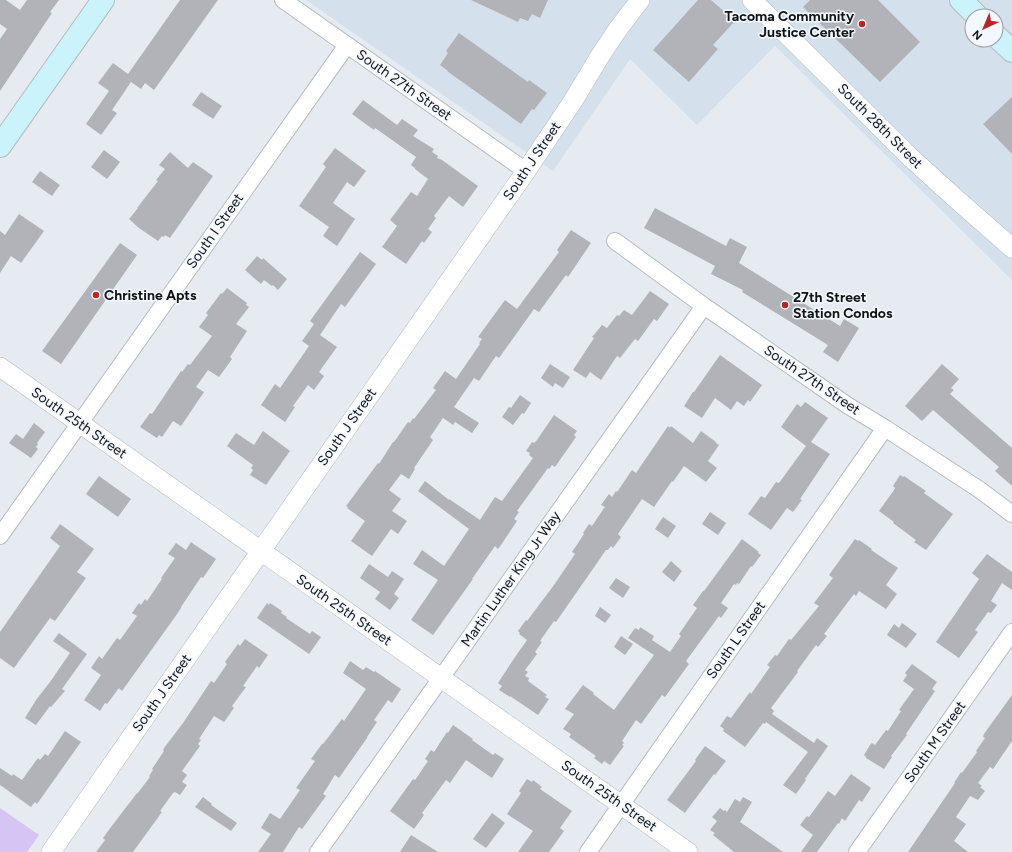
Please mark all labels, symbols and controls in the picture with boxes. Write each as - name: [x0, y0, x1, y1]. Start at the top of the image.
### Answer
- place label: Tacoma Community Justice Center: [725, 8, 855, 41]
- north arrow: [964, 8, 1004, 48]
- marker: Tacoma Community Justice Center: [857, 19, 867, 29]
- text: N: [970, 27, 985, 42]
- street label: South 27th Street: [353, 46, 455, 124]
- street label: South 28th Street: [834, 80, 926, 172]
- street label: South J Street: [500, 119, 564, 203]
- street label: South I Street: [183, 190, 247, 272]
- place label: Christine Apts: [104, 287, 197, 304]
- place label: 27th Street Station Condos: [793, 289, 893, 322]
- marker: Christine Apts: [91, 290, 101, 300]
- marker: 27th Street Station Condos: [780, 300, 790, 310]
- street label: South 27th Street: [761, 342, 863, 418]
- street label: South 25th Street: [28, 384, 130, 462]
- street label: South J Street: [314, 385, 380, 469]
- street label: Martin Luther King Jr Way: [458, 507, 565, 650]
- street label: South 25th Street: [293, 571, 395, 649]
- street label: South L Street: [703, 598, 769, 682]
- street label: South J Street: [129, 651, 195, 735]
- street label: South M Street: [901, 698, 969, 786]
- street label: South 25th Street: [558, 757, 660, 835]

